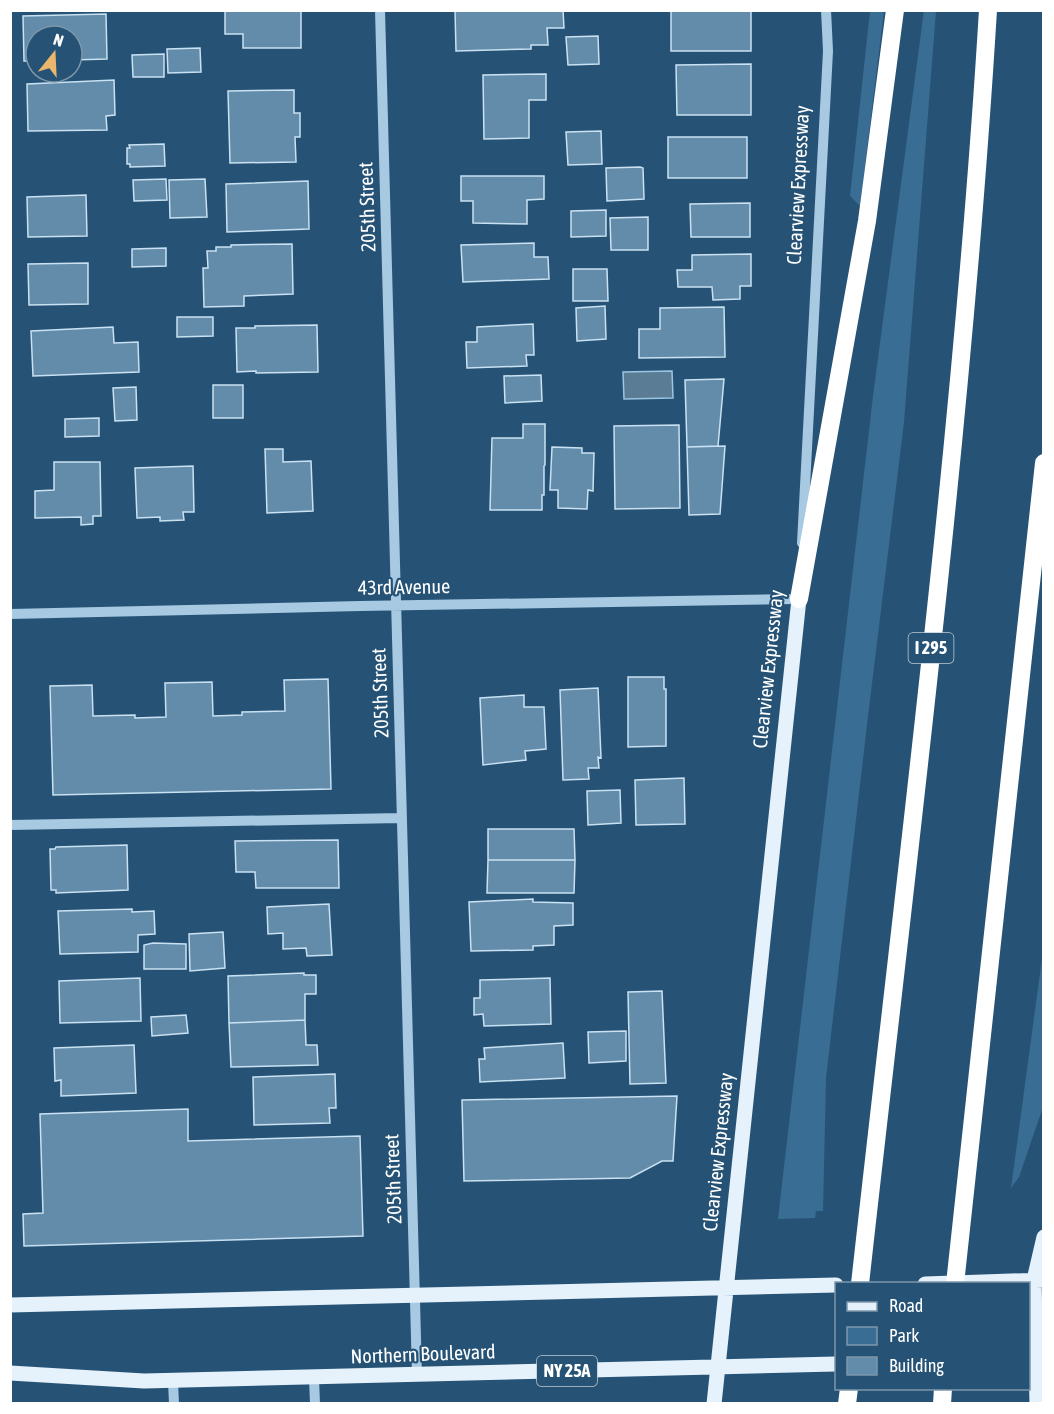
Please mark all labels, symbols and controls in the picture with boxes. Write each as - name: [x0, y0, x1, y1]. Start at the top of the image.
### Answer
- north arrow: [24, 24, 84, 84]
- text: N: [51, 30, 66, 50]
- street label: Clearview Expressway: [782, 105, 813, 265]
- street label: 205th Street: [353, 161, 380, 253]
- street label: 43rd Avenue: [358, 574, 450, 599]
- street label: Clearview Expressway: [748, 589, 787, 749]
- road number: I 295: [908, 633, 954, 663]
- street label: 205th Street: [366, 647, 393, 739]
- street label: Clearview Expressway: [698, 1072, 737, 1232]
- street label: 205th Street: [379, 1133, 406, 1225]
- legend: [835, 1282, 1030, 1390]
- text: Road: [889, 1295, 923, 1316]
- text: Park: [889, 1325, 919, 1346]
- street label: Northern Boulevard: [350, 1339, 496, 1368]
- text: Building: [889, 1355, 944, 1376]
- road number: NY 25A: [537, 1356, 597, 1386]

